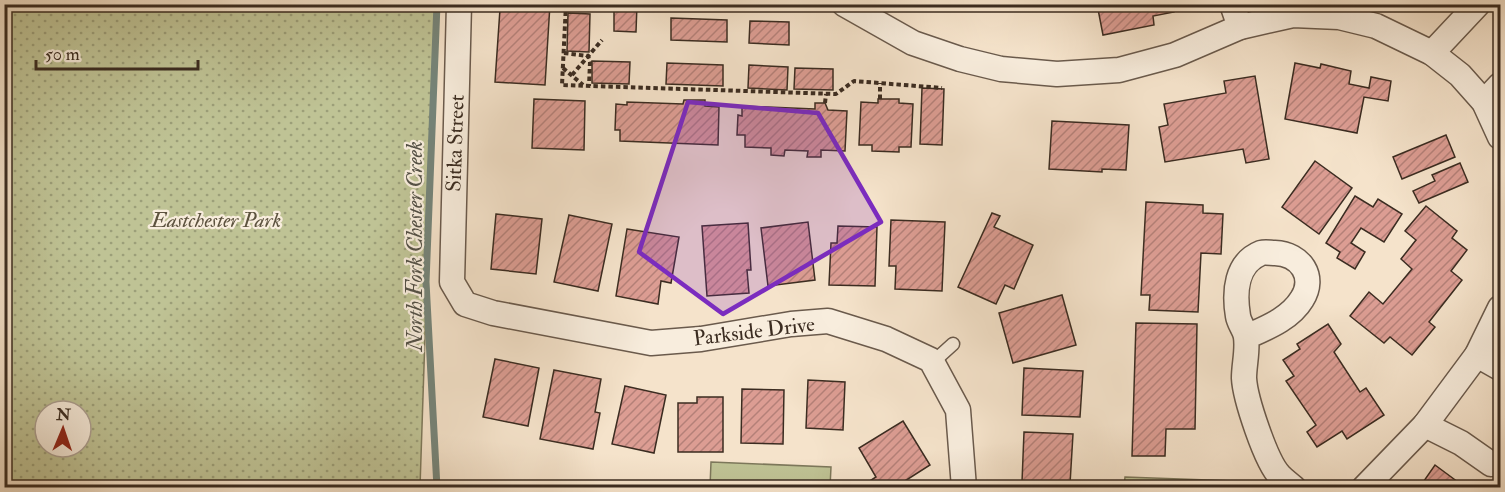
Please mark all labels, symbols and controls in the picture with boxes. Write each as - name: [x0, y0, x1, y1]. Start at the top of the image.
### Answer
- scale bar: [36, 33, 198, 71]
- text: 50 m: [45, 43, 80, 66]
- street label: Sitka Street: [440, 94, 471, 192]
- water label: North Fork Chester Creek: [401, 141, 429, 352]
- park label: Eastchester Park: [149, 207, 281, 234]
- street label: Parkside Drive: [692, 311, 817, 352]
- north arrow: [33, 399, 93, 459]
- text: N: [55, 405, 72, 425]

